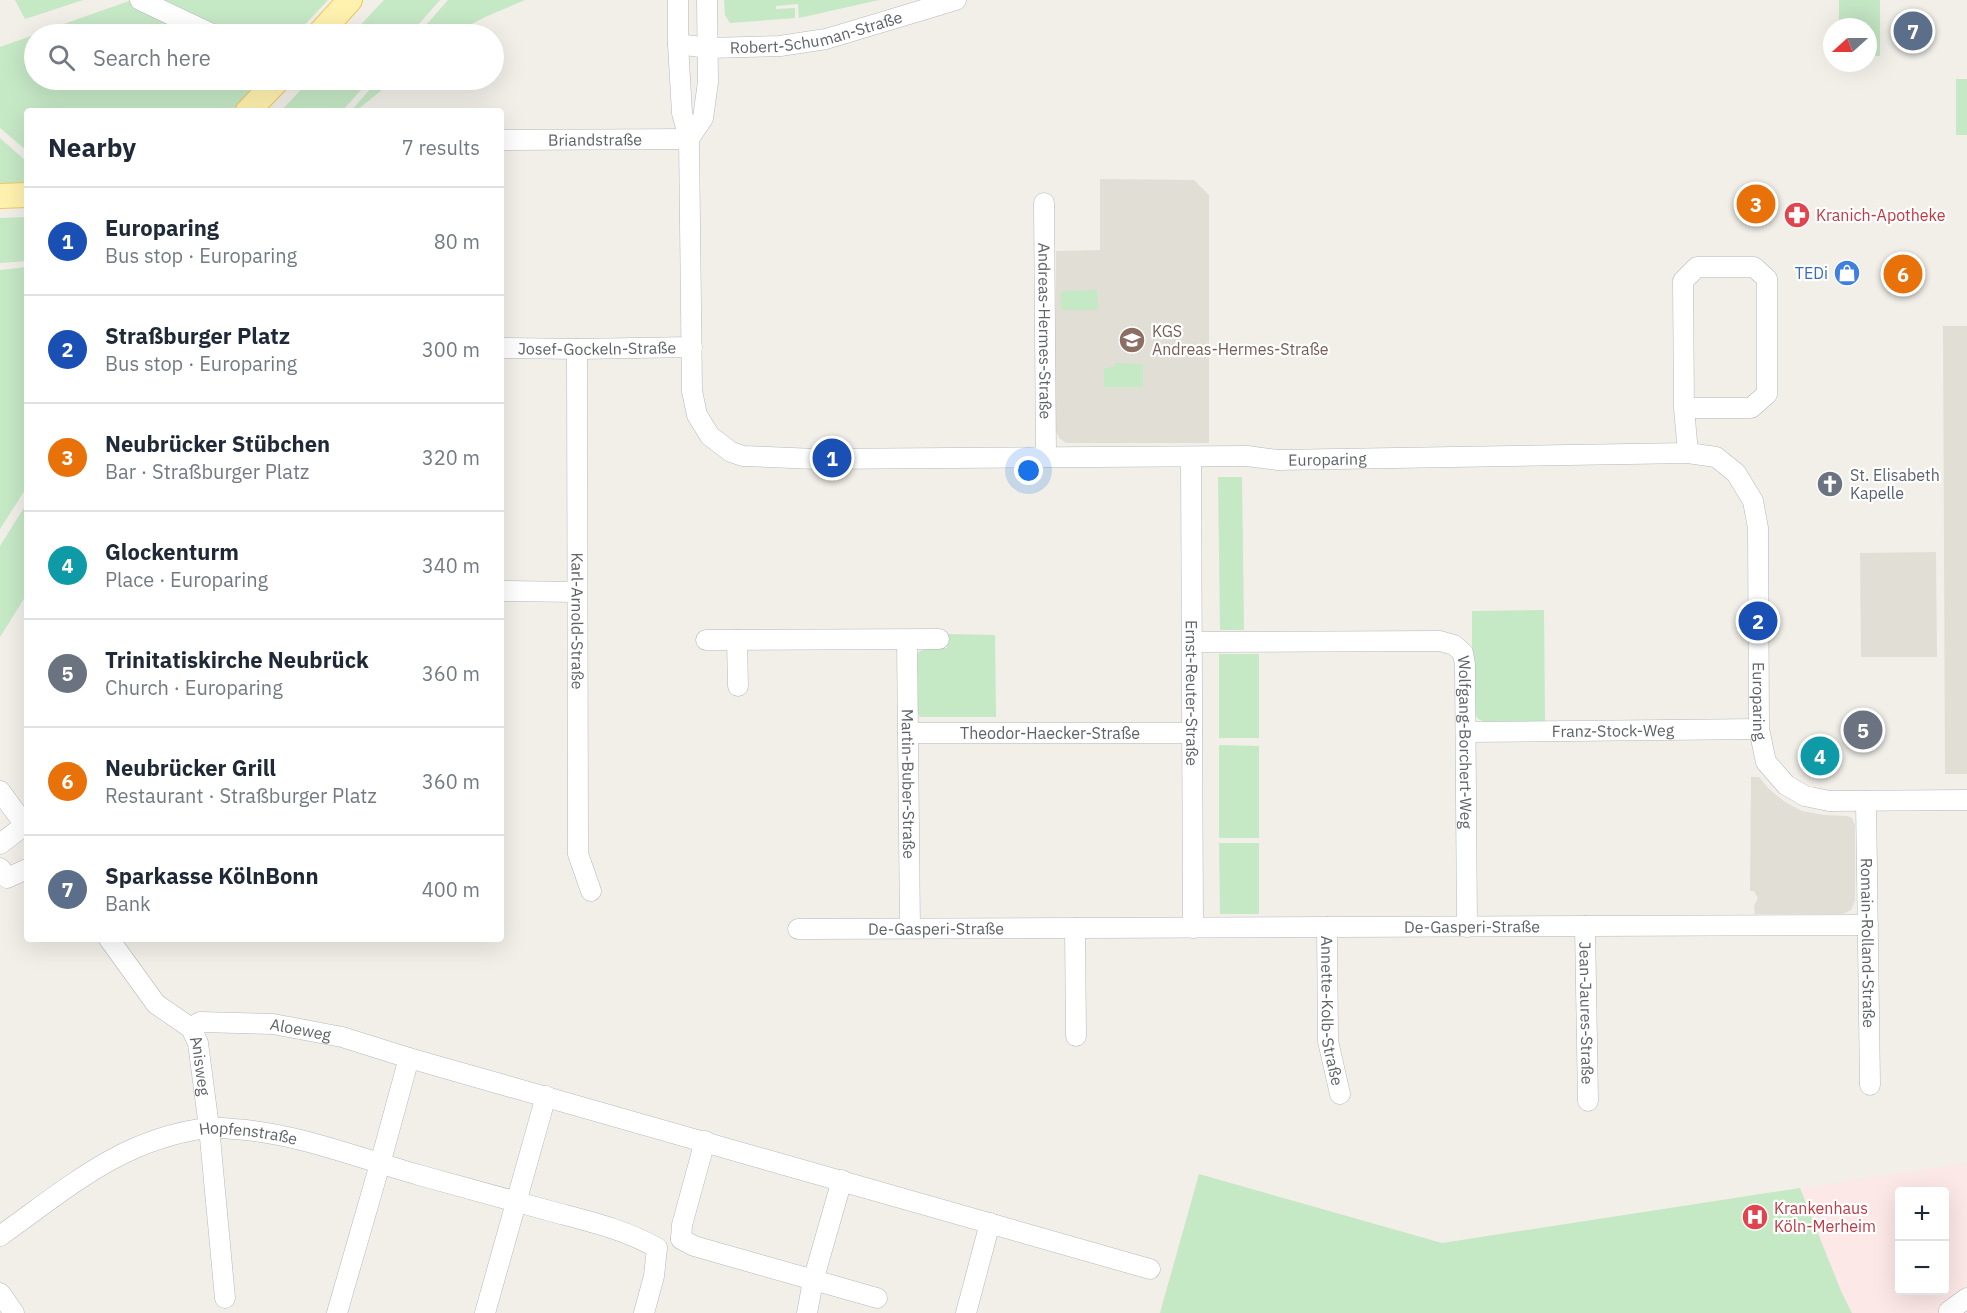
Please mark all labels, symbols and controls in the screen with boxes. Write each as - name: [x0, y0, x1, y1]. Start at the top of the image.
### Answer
- street label: Robert-Schuman-Straße: [729, 7, 905, 57]
- pin: 7: [1894, 9, 1932, 54]
- north arrow: [1823, 18, 1877, 72]
- search box: [24, 24, 504, 90]
- icon: search: [45, 41, 78, 74]
- text: Search here: [93, 43, 211, 72]
- street label: Briandstraße: [548, 129, 642, 150]
- text: Nearby: [48, 130, 136, 164]
- text: 7 results: [402, 134, 480, 161]
- pin: 3: [1736, 182, 1776, 226]
- pharmacy icon: Kranich-Apotheke: [1782, 200, 1812, 230]
- place label: Kranich-Apotheke: [1816, 205, 1946, 225]
- text: Europaring: [105, 213, 219, 242]
- text: 1: [62, 228, 74, 255]
- text: 80 m: [434, 228, 480, 255]
- text: Bus stop · Europaring: [105, 242, 297, 269]
- street label: Andreas-Hermes-Straße: [1034, 243, 1056, 420]
- pin: 6: [1884, 252, 1922, 296]
- shop icon: TEDi: [1832, 258, 1862, 288]
- place label: TEDi: [1795, 263, 1828, 283]
- text: Straßburger Platz: [105, 321, 290, 350]
- place label: KGS Andreas-Hermes-Straße: [1152, 321, 1329, 359]
- school or university icon: KGS Andreas-Hermes-Straße: [1117, 325, 1147, 355]
- text: 2: [62, 336, 74, 363]
- text: 300 m: [422, 336, 480, 363]
- street label: Josef-Gockeln-Straße: [518, 337, 677, 359]
- text: Bus stop · Europaring: [105, 350, 297, 377]
- text: Neubrücker Stübchen: [105, 429, 330, 458]
- pin: 1: [812, 436, 852, 480]
- text: 3: [62, 444, 74, 471]
- text: 320 m: [422, 444, 480, 471]
- street label: Europaring: [1288, 448, 1367, 470]
- your location: [1014, 456, 1043, 485]
- text: Bar · Straßburger Platz: [105, 458, 309, 485]
- place label: St. Elisabeth Kapelle: [1850, 465, 1940, 503]
- church icon: St. Elisabeth Kapelle: [1815, 469, 1845, 499]
- text: Glockenturm: [105, 537, 239, 566]
- text: 4: [62, 552, 74, 579]
- text: 340 m: [422, 552, 480, 579]
- street label: Karl-Arnold-Straße: [567, 553, 588, 690]
- text: Place · Europaring: [105, 566, 268, 593]
- pin: 2: [1738, 598, 1778, 644]
- street label: Ernst-Reuter-Straße: [1182, 620, 1202, 766]
- text: Trinitatiskirche Neubrück: [105, 645, 369, 674]
- street label: Wolfgang-Borchert-Weg: [1454, 654, 1476, 829]
- text: 5: [62, 660, 74, 687]
- text: 360 m: [422, 660, 480, 687]
- street label: Europaring: [1749, 662, 1771, 743]
- text: Church · Europaring: [105, 674, 283, 701]
- pin: 5: [1844, 708, 1882, 752]
- street label: Martin-Buber-Straße: [898, 709, 919, 859]
- street label: Franz-Stock-Weg: [1552, 720, 1675, 741]
- street label: Theodor-Haecker-Straße: [960, 723, 1140, 743]
- pin: 4: [1800, 734, 1840, 778]
- text: Neubrücker Grill: [105, 753, 276, 782]
- text: 6: [62, 768, 74, 795]
- text: 360 m: [422, 768, 480, 795]
- text: Restaurant · Straßburger Platz: [105, 782, 377, 809]
- street label: Romain-Rolland-Straße: [1857, 858, 1879, 1028]
- text: Sparkasse KölnBonn: [105, 861, 319, 890]
- text: 7: [62, 876, 74, 903]
- text: 400 m: [422, 876, 480, 903]
- text: Bank: [105, 890, 151, 917]
- street label: De-Gasperi-Straße: [1404, 916, 1540, 937]
- street label: De-Gasperi-Straße: [868, 918, 1004, 939]
- street label: Annette-Kolb-Straße: [1317, 936, 1348, 1088]
- street label: Jean-Jaures-Straße: [1575, 941, 1598, 1085]
- street label: Aloeweg: [268, 1014, 333, 1045]
- street label: Anisweg: [186, 1032, 215, 1097]
- street label: Hopfenstraße: [198, 1118, 300, 1149]
- map controls: [1895, 1187, 1949, 1295]
- button: +: [1895, 1187, 1949, 1241]
- place label: Krankenhaus Köln-Merheim: [1774, 1198, 1876, 1236]
- hospital icon: Krankenhaus Köln-Merheim: [1740, 1202, 1770, 1232]
- button: −: [1895, 1241, 1949, 1295]

